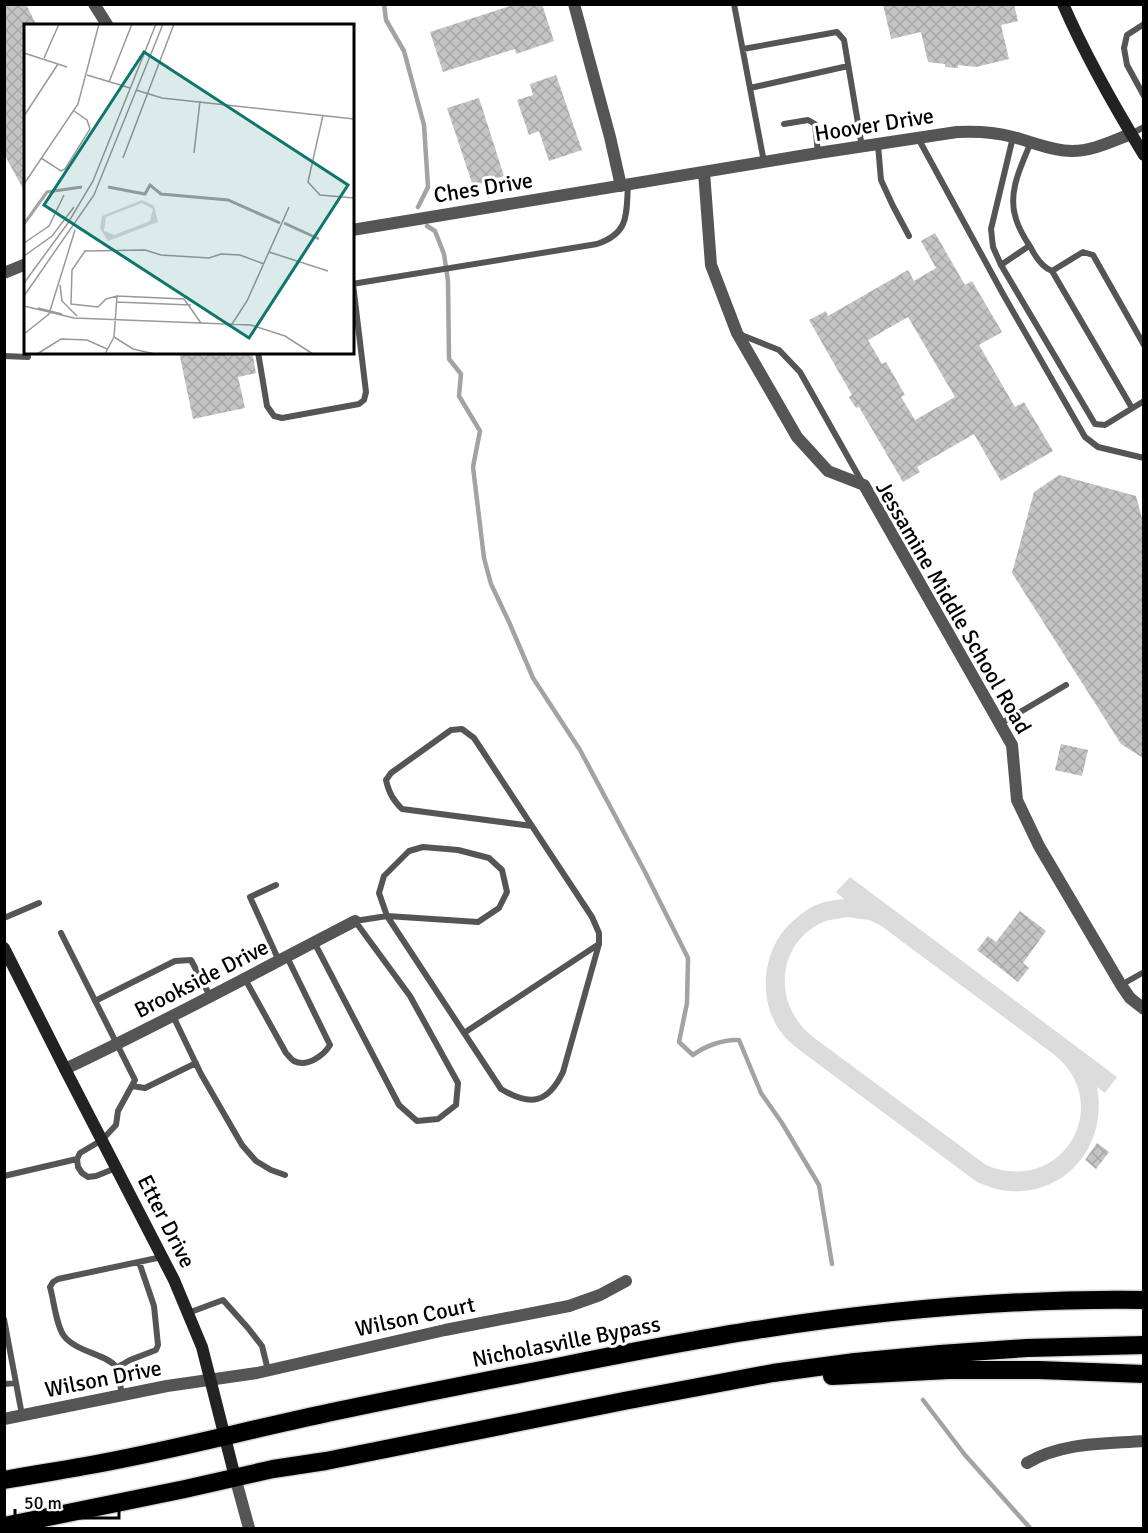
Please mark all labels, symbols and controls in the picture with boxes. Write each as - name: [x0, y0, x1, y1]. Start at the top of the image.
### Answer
- inset map: [24, 24, 354, 354]
- street label: Hoover Drive: [813, 102, 936, 147]
- street label: Ches Drive: [432, 166, 535, 209]
- street label: Jessamine Middle School Road: [870, 476, 1037, 739]
- street label: Brookside Drive: [130, 933, 273, 1024]
- street label: Etter Drive: [132, 1170, 201, 1272]
- street label: Wilson Court: [353, 1291, 478, 1342]
- street label: Nicholasville Bypass: [470, 1310, 663, 1373]
- street label: Wilson Drive: [42, 1354, 164, 1403]
- scale bar: [15, 1482, 118, 1520]
- text: 50 m: [24, 1492, 62, 1514]

